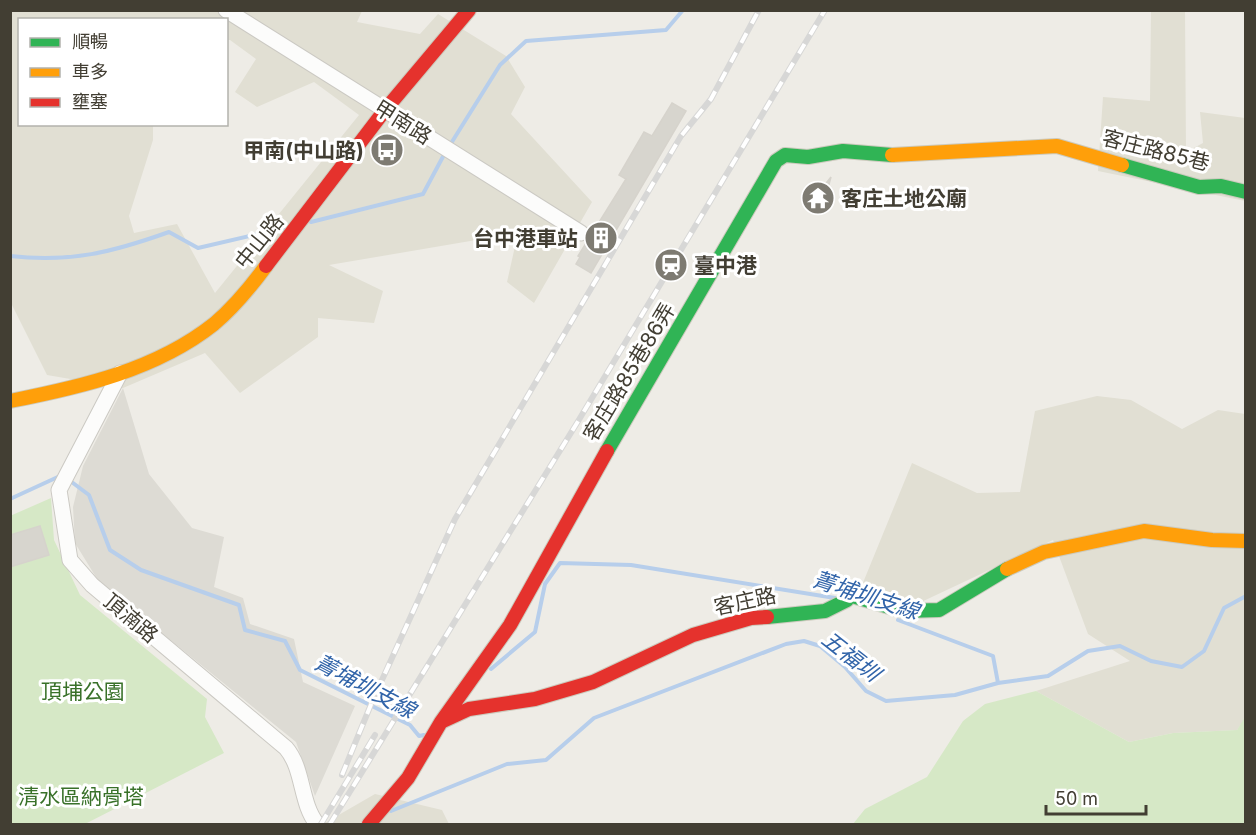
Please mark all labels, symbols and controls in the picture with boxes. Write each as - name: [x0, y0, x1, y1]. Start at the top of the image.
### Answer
- legend: [18, 18, 228, 126]
- text: 順暢: [72, 31, 108, 52]
- text: 車多: [72, 61, 108, 82]
- text: 壅塞: [72, 91, 108, 112]
- street label: 甲南路: [370, 95, 436, 149]
- street label: 客庄路85巷: [1100, 125, 1212, 175]
- bus stop icon: 甲南(中山路): [369, 132, 405, 168]
- place label: 甲南(中山路): [243, 138, 364, 163]
- temple icon: 客庄土地公廟: [800, 180, 836, 216]
- place label: 客庄土地公廟: [841, 186, 967, 211]
- street label: 中山路: [229, 209, 289, 273]
- building icon: 台中港車站: [583, 220, 619, 256]
- place label: 台中港車站: [473, 226, 578, 251]
- station icon: 臺中港: [653, 247, 689, 283]
- place label: 臺中港: [694, 253, 757, 278]
- street label: 客庄路85巷86弄: [578, 298, 680, 446]
- water label: 菁埔圳支線: [810, 566, 925, 625]
- street label: 客庄路: [712, 582, 778, 620]
- street label: 頂湳路: [99, 588, 163, 648]
- water label: 五福圳: [817, 625, 887, 688]
- water label: 菁埔圳支線: [310, 649, 422, 725]
- park label: 頂埔公園: [41, 679, 125, 704]
- scale bar: [1046, 778, 1146, 816]
- park label: 清水區納骨塔: [18, 784, 144, 809]
- text: 50 m: [1055, 788, 1098, 809]

